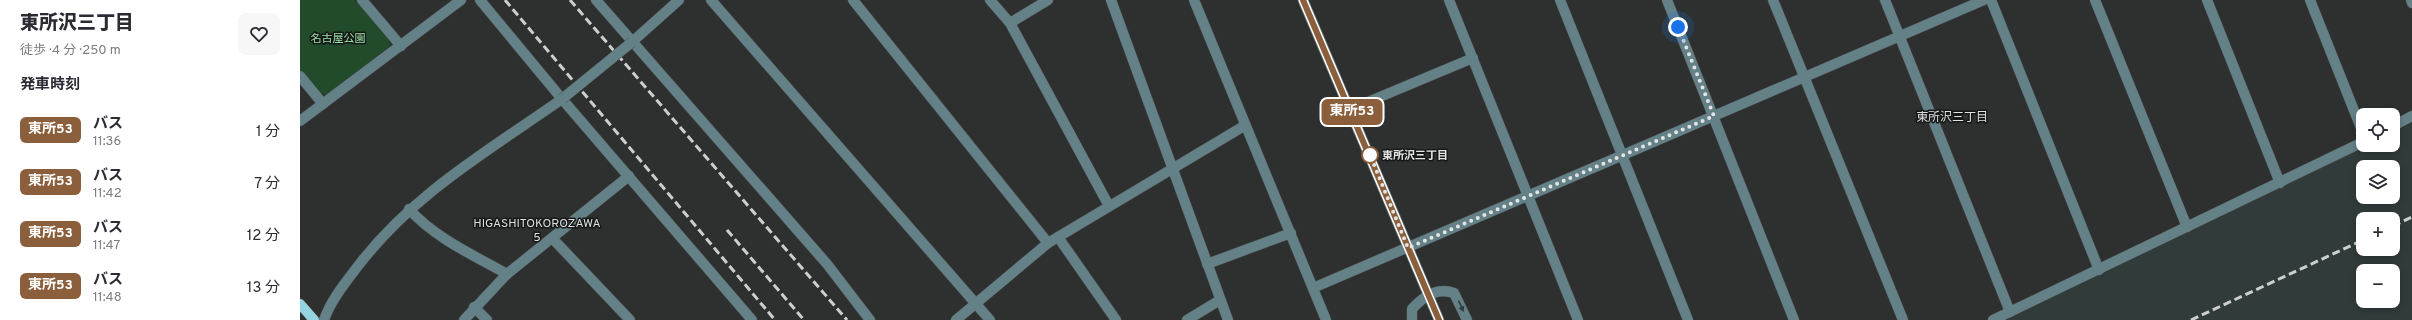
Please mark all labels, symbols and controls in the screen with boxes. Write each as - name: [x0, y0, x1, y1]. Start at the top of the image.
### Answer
- text: 東所沢三丁目: [20, 12, 134, 36]
- button: heart: [238, 13, 280, 55]
- your location: [1668, 17, 1688, 37]
- park label: 名古屋公園: [311, 32, 366, 46]
- text: 徒歩 · 4 分 · 250 m: [20, 43, 121, 59]
- text: 発車時刻: [20, 76, 80, 95]
- line badge: 東所53: [1324, 99, 1380, 125]
- text: 東所53: [1330, 103, 1374, 120]
- map controls: [2356, 108, 2400, 308]
- button: locate: [2356, 108, 2400, 152]
- district label: 東所沢三丁目: [1916, 110, 1988, 126]
- text: バス: [93, 115, 123, 134]
- text: 東所53: [28, 121, 73, 138]
- text: 1 分: [256, 123, 280, 142]
- text: 11:36: [93, 134, 121, 150]
- marker: 東所沢三丁目: [1361, 146, 1379, 164]
- place label: 東所沢三丁目: [1382, 149, 1448, 163]
- button: layers: [2356, 160, 2400, 204]
- text: バス: [93, 167, 123, 186]
- text: 東所53: [28, 173, 73, 190]
- text: 7 分: [254, 175, 280, 194]
- text: 11:42: [93, 186, 122, 202]
- button: +: [2356, 212, 2400, 256]
- district label: HIGASHITOKOROZAWA 5: [473, 216, 601, 246]
- text: バス: [93, 219, 123, 238]
- text: 東所53: [28, 225, 73, 242]
- text: 12 分: [247, 227, 280, 246]
- text: 11:47: [93, 238, 120, 254]
- button: −: [2356, 264, 2400, 308]
- text: バス: [93, 271, 123, 290]
- text: 東所53: [28, 277, 73, 294]
- text: 13 分: [247, 279, 280, 298]
- text: 11:48: [93, 290, 122, 306]
- one-way arrow: [1458, 301, 1464, 312]

